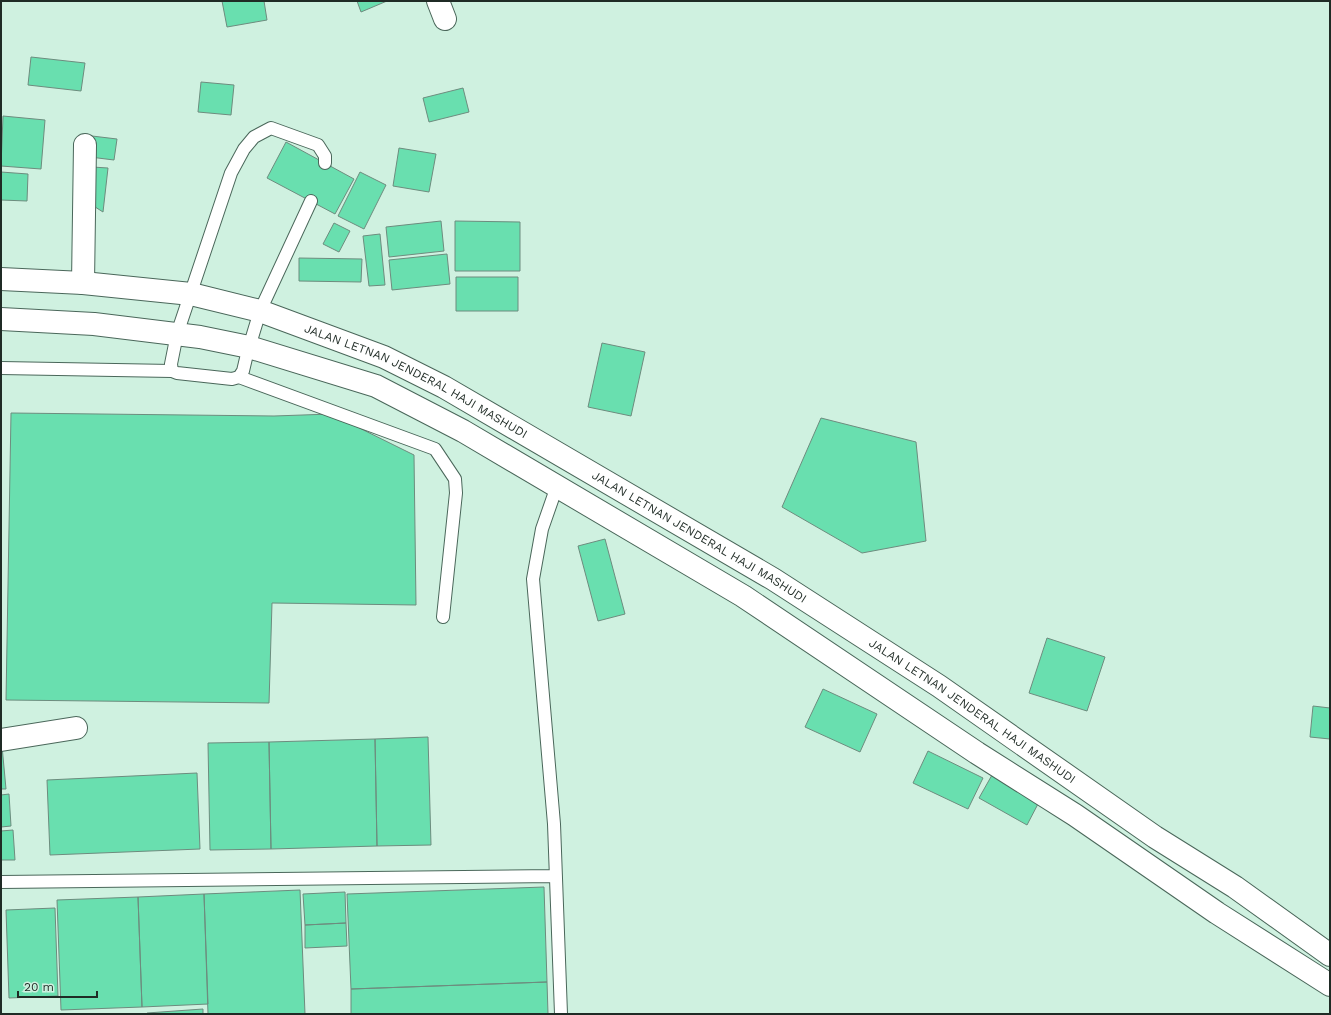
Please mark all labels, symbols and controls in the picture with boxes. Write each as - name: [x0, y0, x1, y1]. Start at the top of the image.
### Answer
- street label: JALAN LETNAN JENDERAL HAJI MASHUDI: [302, 321, 530, 441]
- street label: JALAN LETNAN JENDERAL HAJI MASHUDI: [589, 468, 809, 606]
- street label: JALAN LETNAN JENDERAL HAJI MASHUDI: [866, 636, 1078, 786]
- scale bar: [18, 973, 97, 999]
- text: 20 m: [24, 980, 54, 994]

